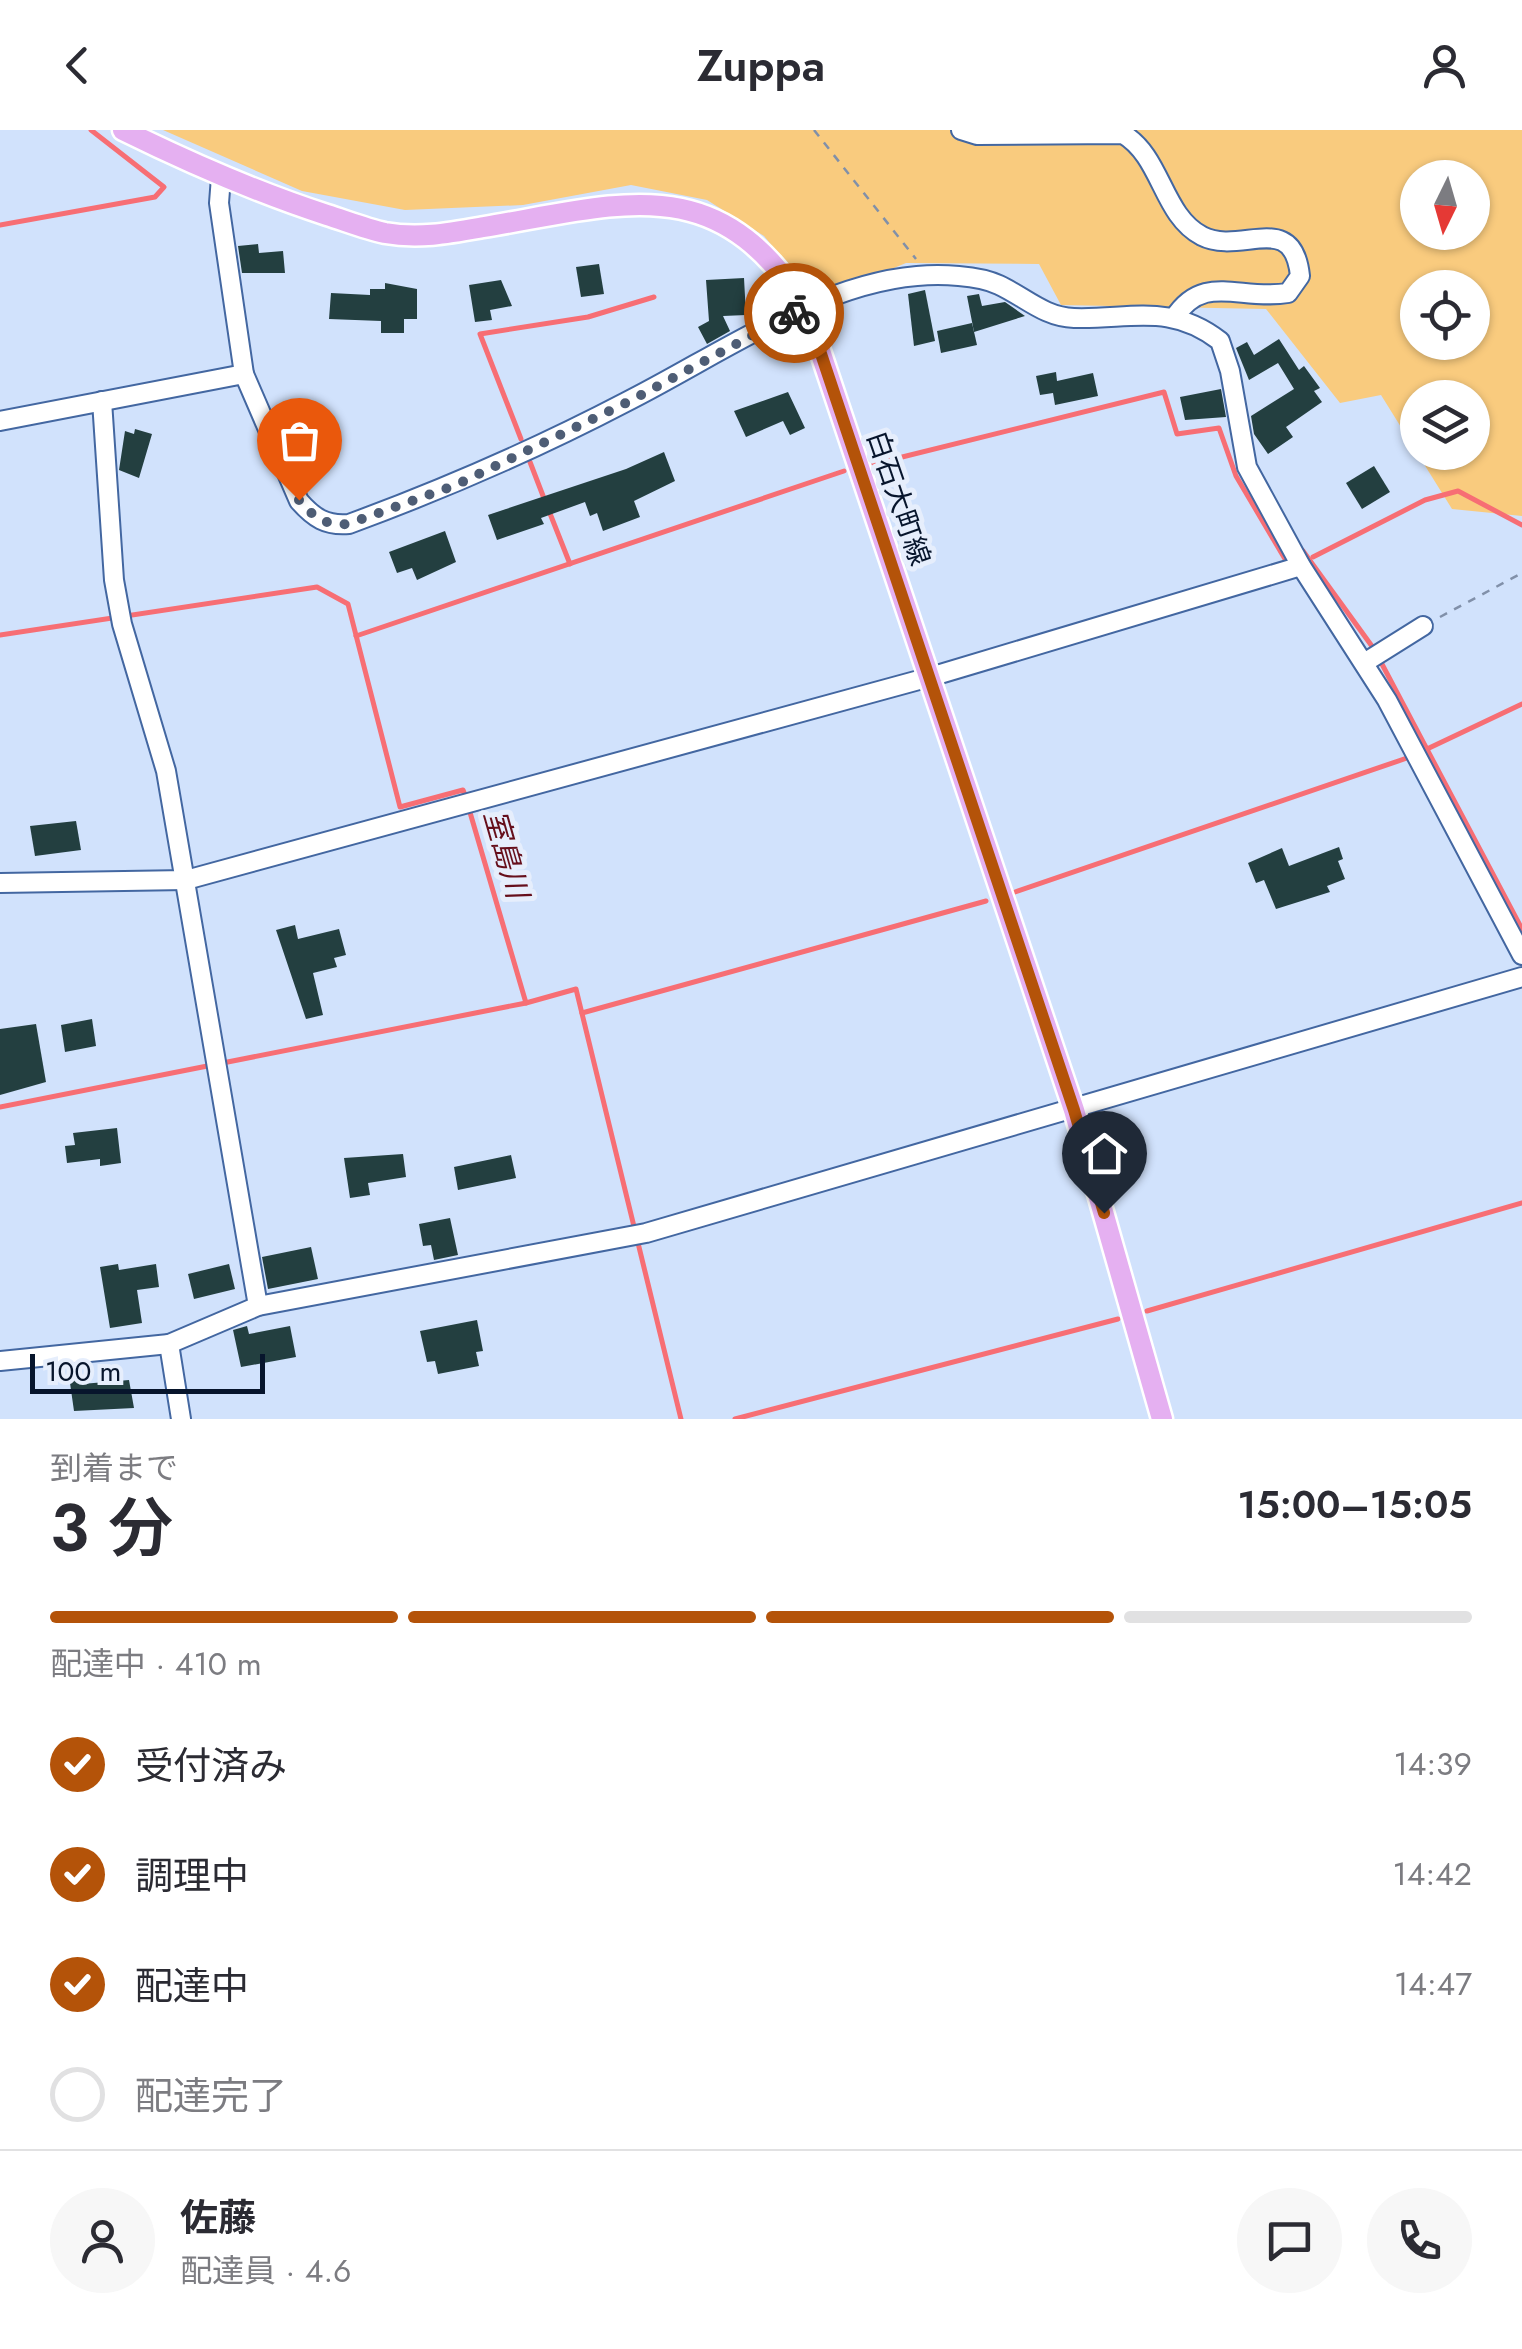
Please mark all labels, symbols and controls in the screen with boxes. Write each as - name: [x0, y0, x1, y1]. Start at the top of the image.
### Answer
- text: Zuppa: [697, 33, 825, 98]
- icon: back: [50, 38, 105, 93]
- icon: person: [1417, 38, 1472, 93]
- north arrow: [1400, 160, 1490, 250]
- map controls: [1400, 160, 1490, 470]
- courier: [744, 263, 844, 363]
- button: locate: [1400, 270, 1490, 360]
- icon: bike: [767, 286, 822, 341]
- button: layers: [1400, 380, 1490, 470]
- pin: [257, 398, 342, 501]
- icon: bag: [272, 413, 327, 468]
- street label: 白石大町線: [856, 425, 941, 571]
- water label: 室島川: [473, 805, 540, 906]
- pin: [1062, 1111, 1147, 1214]
- icon: home: [1077, 1126, 1132, 1181]
- scale bar: [30, 1349, 265, 1394]
- text: 100 m: [45, 1351, 121, 1392]
- text: 到着まで: [50, 1445, 178, 1491]
- text: 15:00–15:05: [1238, 1477, 1472, 1532]
- text: 3 分: [50, 1481, 173, 1575]
- text: 配達中 · 410 m: [50, 1641, 262, 1687]
- icon: check: [50, 1737, 105, 1792]
- text: 受付済み: [135, 1738, 287, 1793]
- text: 14:39: [1393, 1741, 1472, 1787]
- icon: check: [50, 1847, 105, 1902]
- text: 調理中: [135, 1848, 249, 1903]
- text: 14:42: [1392, 1851, 1472, 1897]
- icon: check: [50, 1957, 105, 2012]
- text: 配達中: [135, 1958, 249, 2013]
- text: 14:47: [1394, 1961, 1472, 2007]
- text: 配達完了: [135, 2068, 287, 2123]
- button: person: [50, 2188, 155, 2293]
- button: chat: [1237, 2188, 1342, 2293]
- button: phone: [1367, 2188, 1472, 2293]
- text: 佐藤: [180, 2190, 256, 2245]
- text: 配達員 · 4.6: [180, 2248, 352, 2294]

